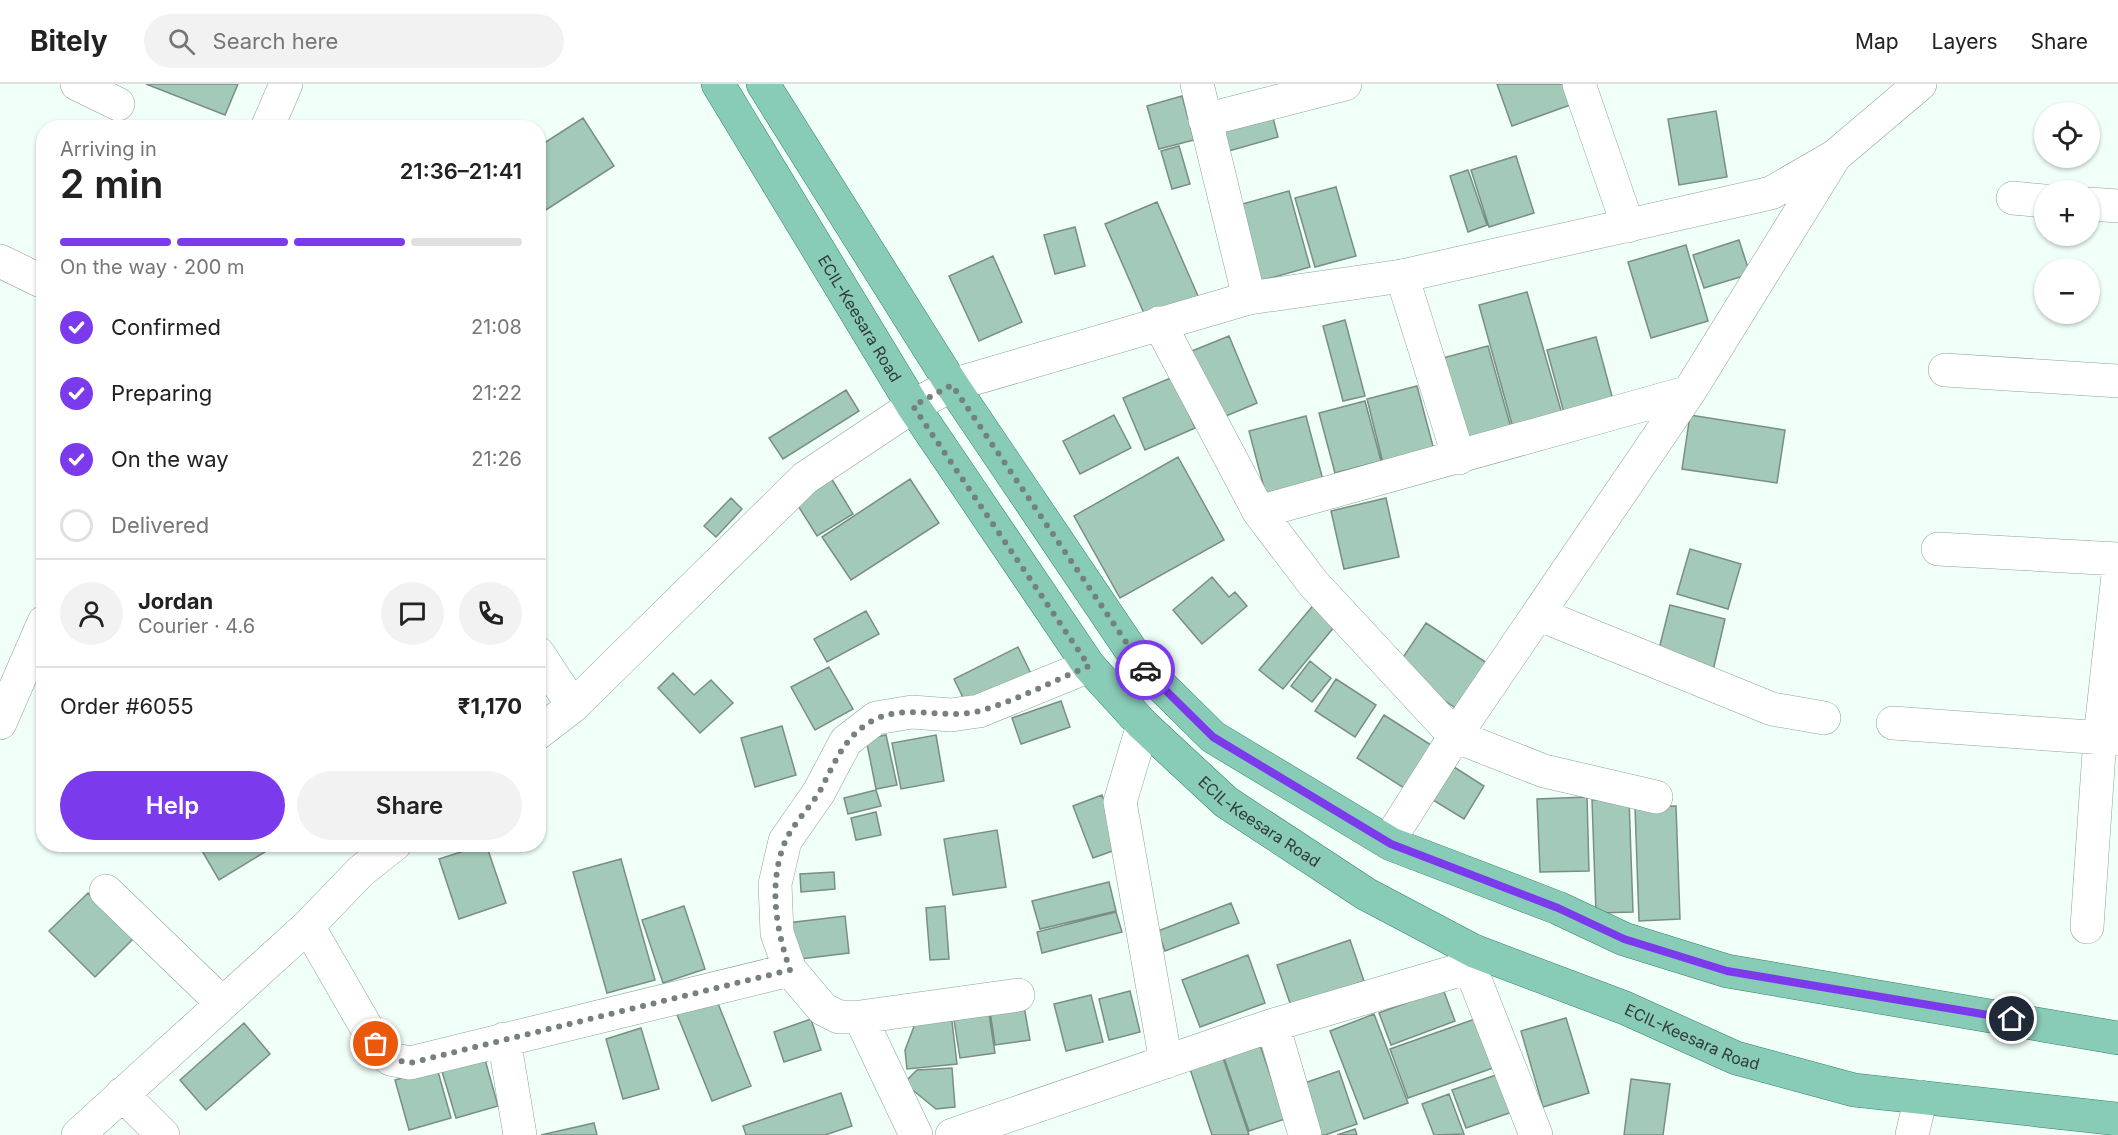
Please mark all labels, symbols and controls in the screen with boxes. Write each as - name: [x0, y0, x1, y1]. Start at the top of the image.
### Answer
- search box: [144, 14, 564, 68]
- text: Bitely: [30, 24, 108, 58]
- icon: search: [165, 25, 198, 58]
- text: Search here: [213, 28, 338, 54]
- text: Map: [1855, 29, 1899, 54]
- text: Layers: [1932, 29, 1998, 54]
- text: Share: [2031, 29, 2088, 54]
- map controls: [2034, 102, 2100, 324]
- button: locate: [2034, 102, 2100, 168]
- text: Arriving in: [60, 137, 157, 161]
- text: 21:36–21:41: [400, 158, 522, 184]
- text: 2 min: [60, 160, 163, 207]
- button: +: [2034, 180, 2100, 246]
- street label: ECIL-Keesara Road: [814, 251, 906, 386]
- text: On the way · 200 m: [60, 255, 245, 279]
- button: −: [2034, 258, 2100, 324]
- icon: check: [60, 311, 93, 344]
- text: Confirmed: [111, 314, 221, 340]
- text: 21:08: [471, 315, 522, 339]
- icon: check: [60, 377, 93, 410]
- text: Preparing: [111, 380, 212, 406]
- text: 21:22: [472, 381, 522, 405]
- icon: check: [60, 443, 93, 476]
- text: On the way: [111, 446, 229, 472]
- text: 21:26: [471, 447, 522, 471]
- text: Delivered: [111, 512, 209, 538]
- button: person: [60, 582, 123, 645]
- button: chat: [381, 582, 444, 645]
- button: phone: [459, 582, 522, 645]
- text: Jordan: [138, 588, 213, 614]
- text: Courier · 4.6: [138, 614, 255, 638]
- courier: [1115, 640, 1175, 700]
- icon: car: [1129, 654, 1162, 687]
- text: Order #6055: [60, 693, 194, 719]
- text: ₹1,170: [458, 693, 522, 719]
- button: Help: [60, 771, 285, 840]
- button: Share: [297, 771, 522, 840]
- street label: ECIL-Keesara Road: [1194, 771, 1324, 871]
- pin: [1986, 993, 2037, 1044]
- street label: ECIL-Keesara Road: [1622, 999, 1762, 1074]
- icon: home: [1995, 1002, 2028, 1035]
- pin: [350, 1018, 401, 1069]
- icon: bag: [359, 1027, 392, 1060]

